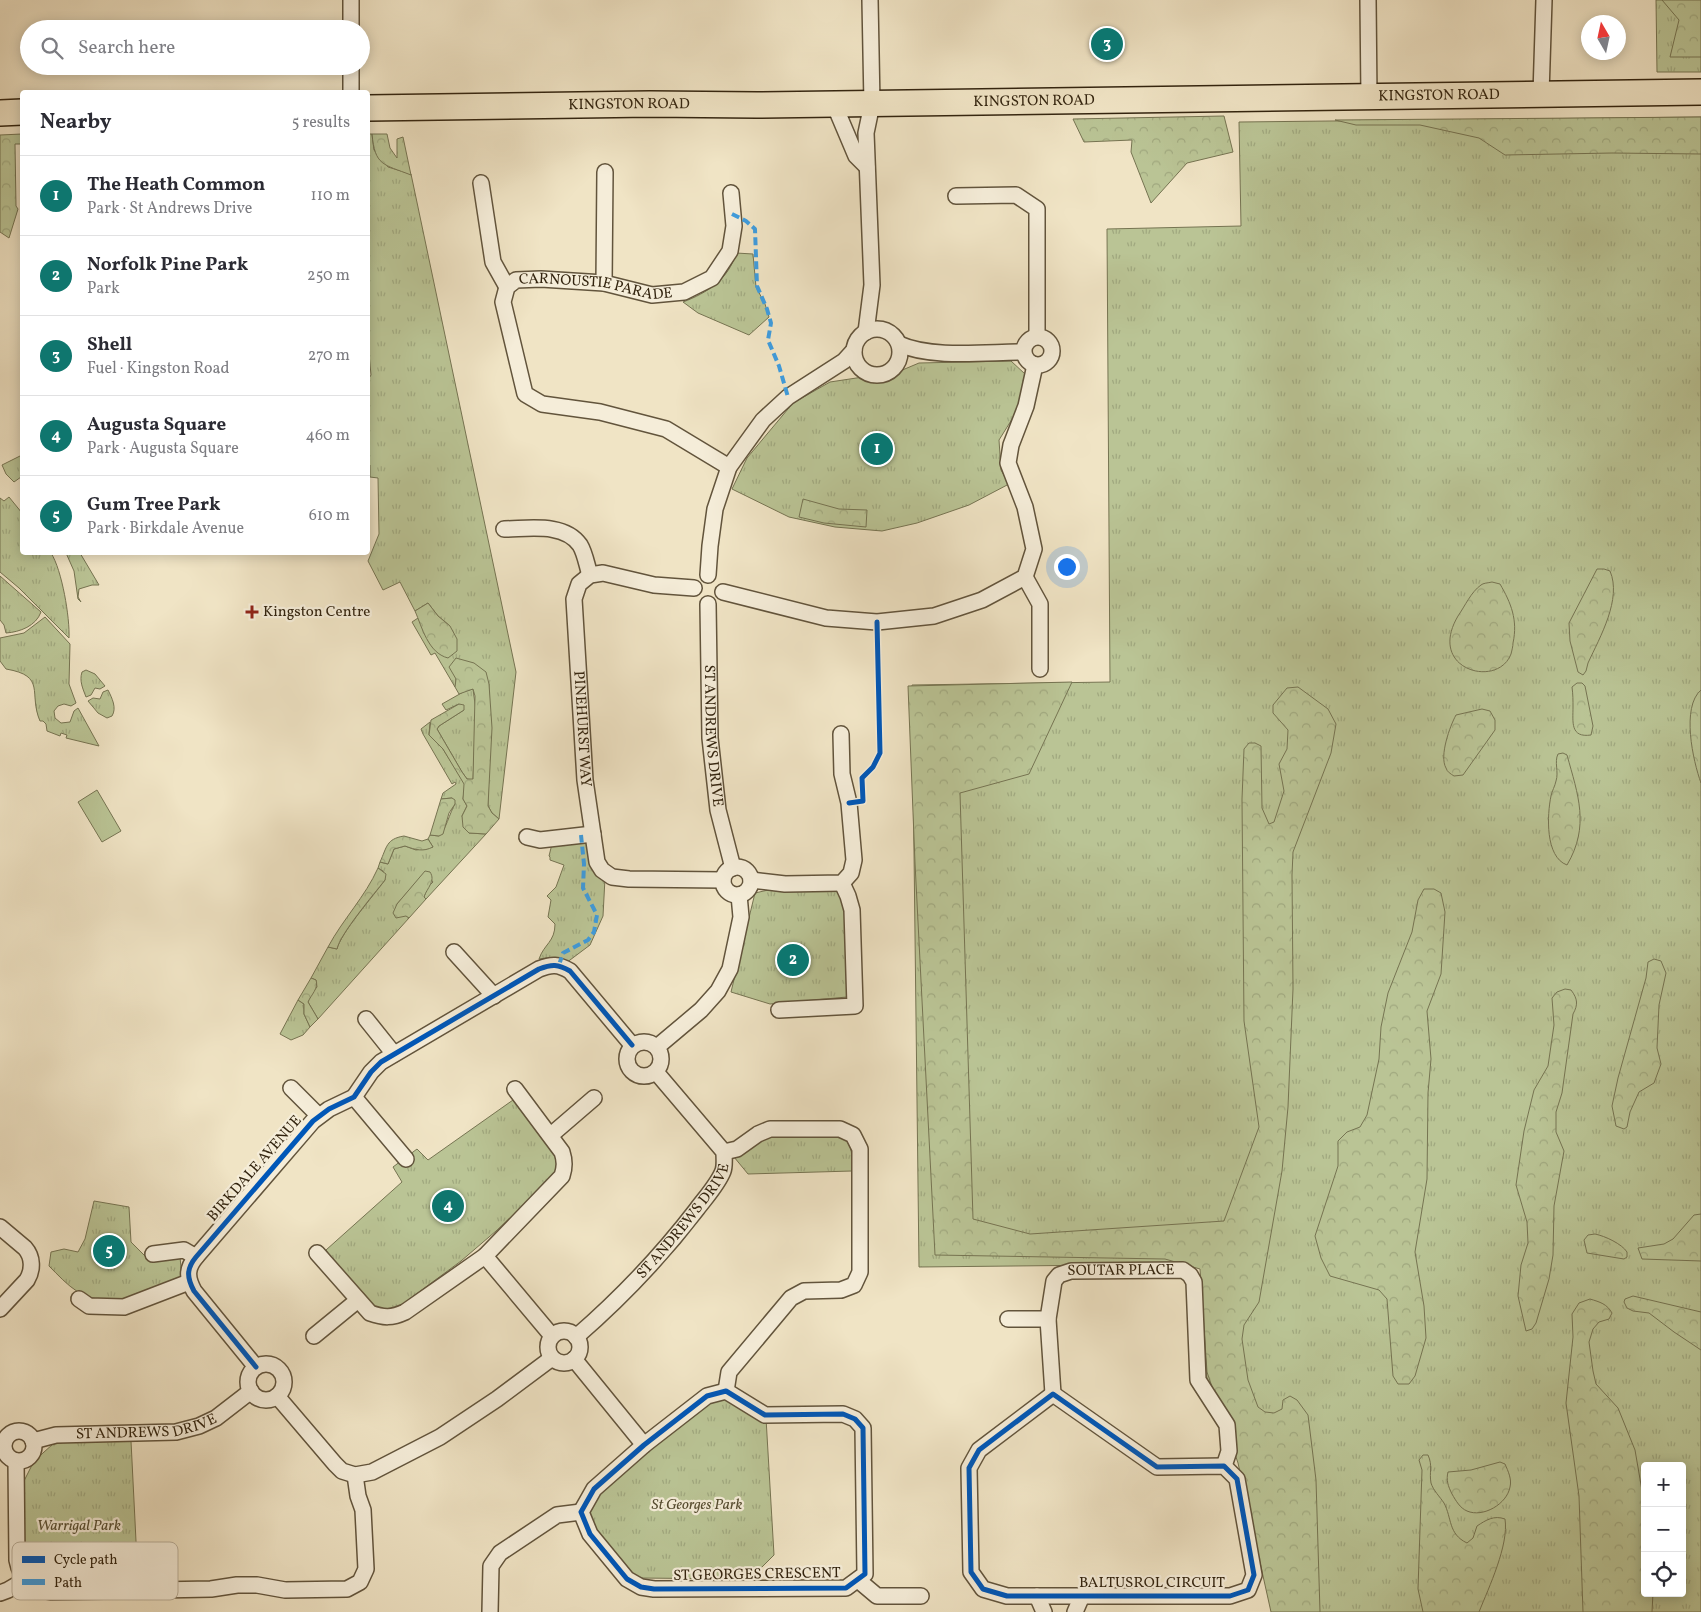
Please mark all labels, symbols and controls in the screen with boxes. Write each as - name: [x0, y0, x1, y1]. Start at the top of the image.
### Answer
- north arrow: [1581, 15, 1626, 60]
- search box: [20, 20, 370, 75]
- pin: 3: [1091, 25, 1123, 63]
- icon: search: [38, 34, 66, 62]
- text: Search here: [78, 35, 175, 61]
- street label: KINGSTON ROAD: [1378, 84, 1500, 107]
- street label: KINGSTON ROAD: [973, 90, 1095, 113]
- street label: KINGSTON ROAD: [568, 93, 690, 116]
- text: Nearby: [40, 108, 111, 137]
- text: 5 results: [292, 112, 350, 134]
- text: The Heath Common: [87, 172, 265, 198]
- text: 1: [53, 185, 59, 207]
- text: 110 m: [311, 185, 350, 207]
- text: Park · St Andrews Drive: [87, 198, 252, 220]
- text: Norfolk Pine Park: [87, 252, 248, 278]
- text: 2: [52, 265, 60, 287]
- text: 250 m: [307, 265, 350, 287]
- street label: CARNOUSTIE PARADE: [518, 268, 673, 305]
- text: Park: [87, 278, 120, 300]
- text: Shell: [87, 332, 132, 358]
- text: 3: [52, 345, 60, 367]
- text: 270 m: [308, 345, 350, 367]
- text: Fuel · Kingston Road: [87, 358, 230, 380]
- text: Augusta Square: [87, 412, 226, 438]
- text: 4: [51, 425, 61, 447]
- text: 460 m: [306, 425, 350, 447]
- pin: 1: [861, 430, 893, 468]
- text: Park · Augusta Square: [87, 438, 239, 460]
- text: Gum Tree Park: [87, 492, 221, 518]
- text: 5: [52, 505, 60, 527]
- text: 610 m: [309, 505, 350, 527]
- text: Park · Birkdale Avenue: [87, 518, 244, 540]
- your location: [1054, 554, 1080, 580]
- place label: Kingston Centre: [263, 602, 370, 623]
- marker: Kingston Centre: [245, 605, 259, 619]
- street label: ST ANDREWS DRIVE: [698, 665, 728, 808]
- street label: PINEHURST WAY: [568, 670, 597, 789]
- pin: 2: [777, 941, 809, 979]
- street label: BIRKDALE AVENUE: [203, 1111, 307, 1227]
- street label: ST ANDREWS DRIVE: [632, 1162, 735, 1284]
- pin: 4: [432, 1187, 464, 1225]
- pin: 5: [93, 1232, 125, 1270]
- street label: SOUTAR PLACE: [1067, 1260, 1175, 1282]
- street label: ST ANDREWS DRIVE: [76, 1409, 220, 1445]
- map controls: [1641, 1462, 1686, 1597]
- button: +: [1641, 1462, 1686, 1507]
- park label: St Georges Park: [652, 1495, 742, 1516]
- button: −: [1641, 1507, 1686, 1552]
- park label: Warrigal Park: [37, 1516, 121, 1537]
- legend: [12, 1542, 178, 1600]
- text: Cycle path: [54, 1551, 118, 1570]
- button: locate: [1641, 1552, 1686, 1597]
- street label: ST GEORGES CRESCENT: [673, 1563, 841, 1587]
- street label: BALTUSROL CIRCUIT: [1079, 1573, 1225, 1594]
- text: Path: [54, 1574, 82, 1593]

